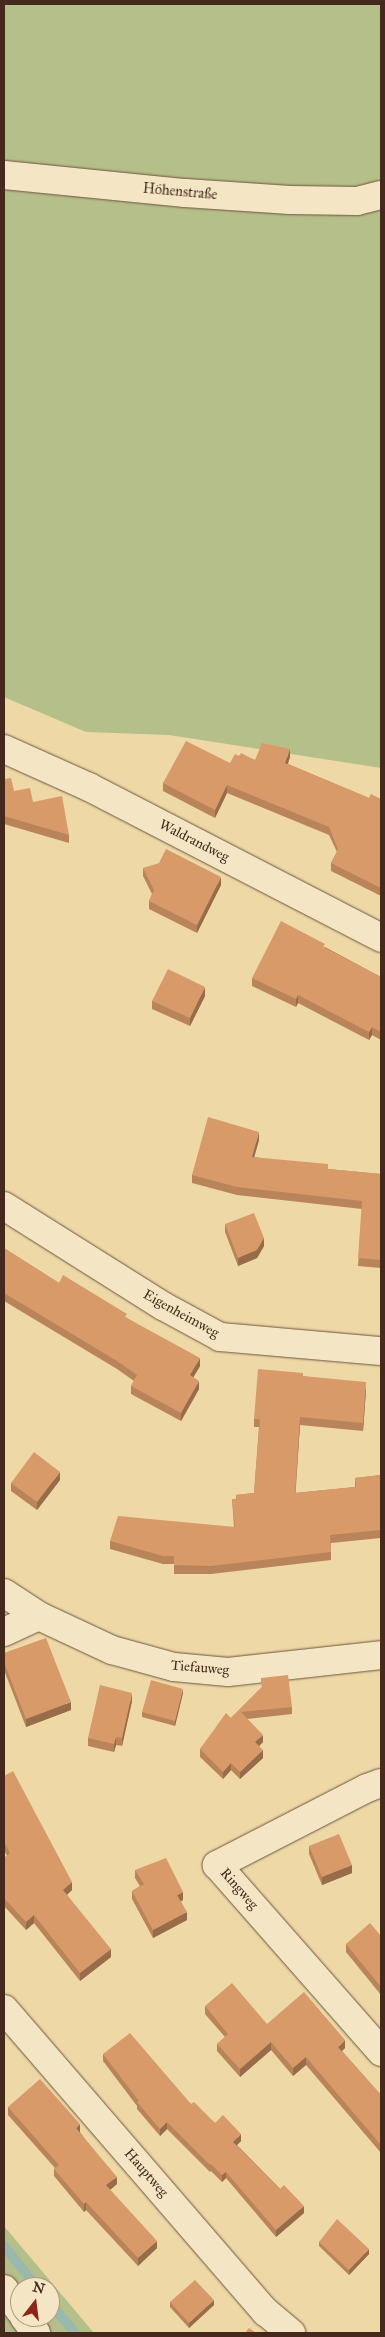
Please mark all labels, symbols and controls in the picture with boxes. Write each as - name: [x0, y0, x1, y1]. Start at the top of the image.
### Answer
- street label: Höhenstraße: [142, 180, 218, 204]
- street label: Waldrandweg: [156, 816, 232, 866]
- street label: Eigenheimweg: [140, 1286, 222, 1342]
- street label: Tiefauweg: [170, 1657, 230, 1679]
- street label: Ringweg: [216, 1865, 262, 1913]
- street label: Hauptweg: [120, 2145, 172, 2201]
- north arrow: [10, 2277, 60, 2327]
- text: N: [31, 2278, 47, 2298]

